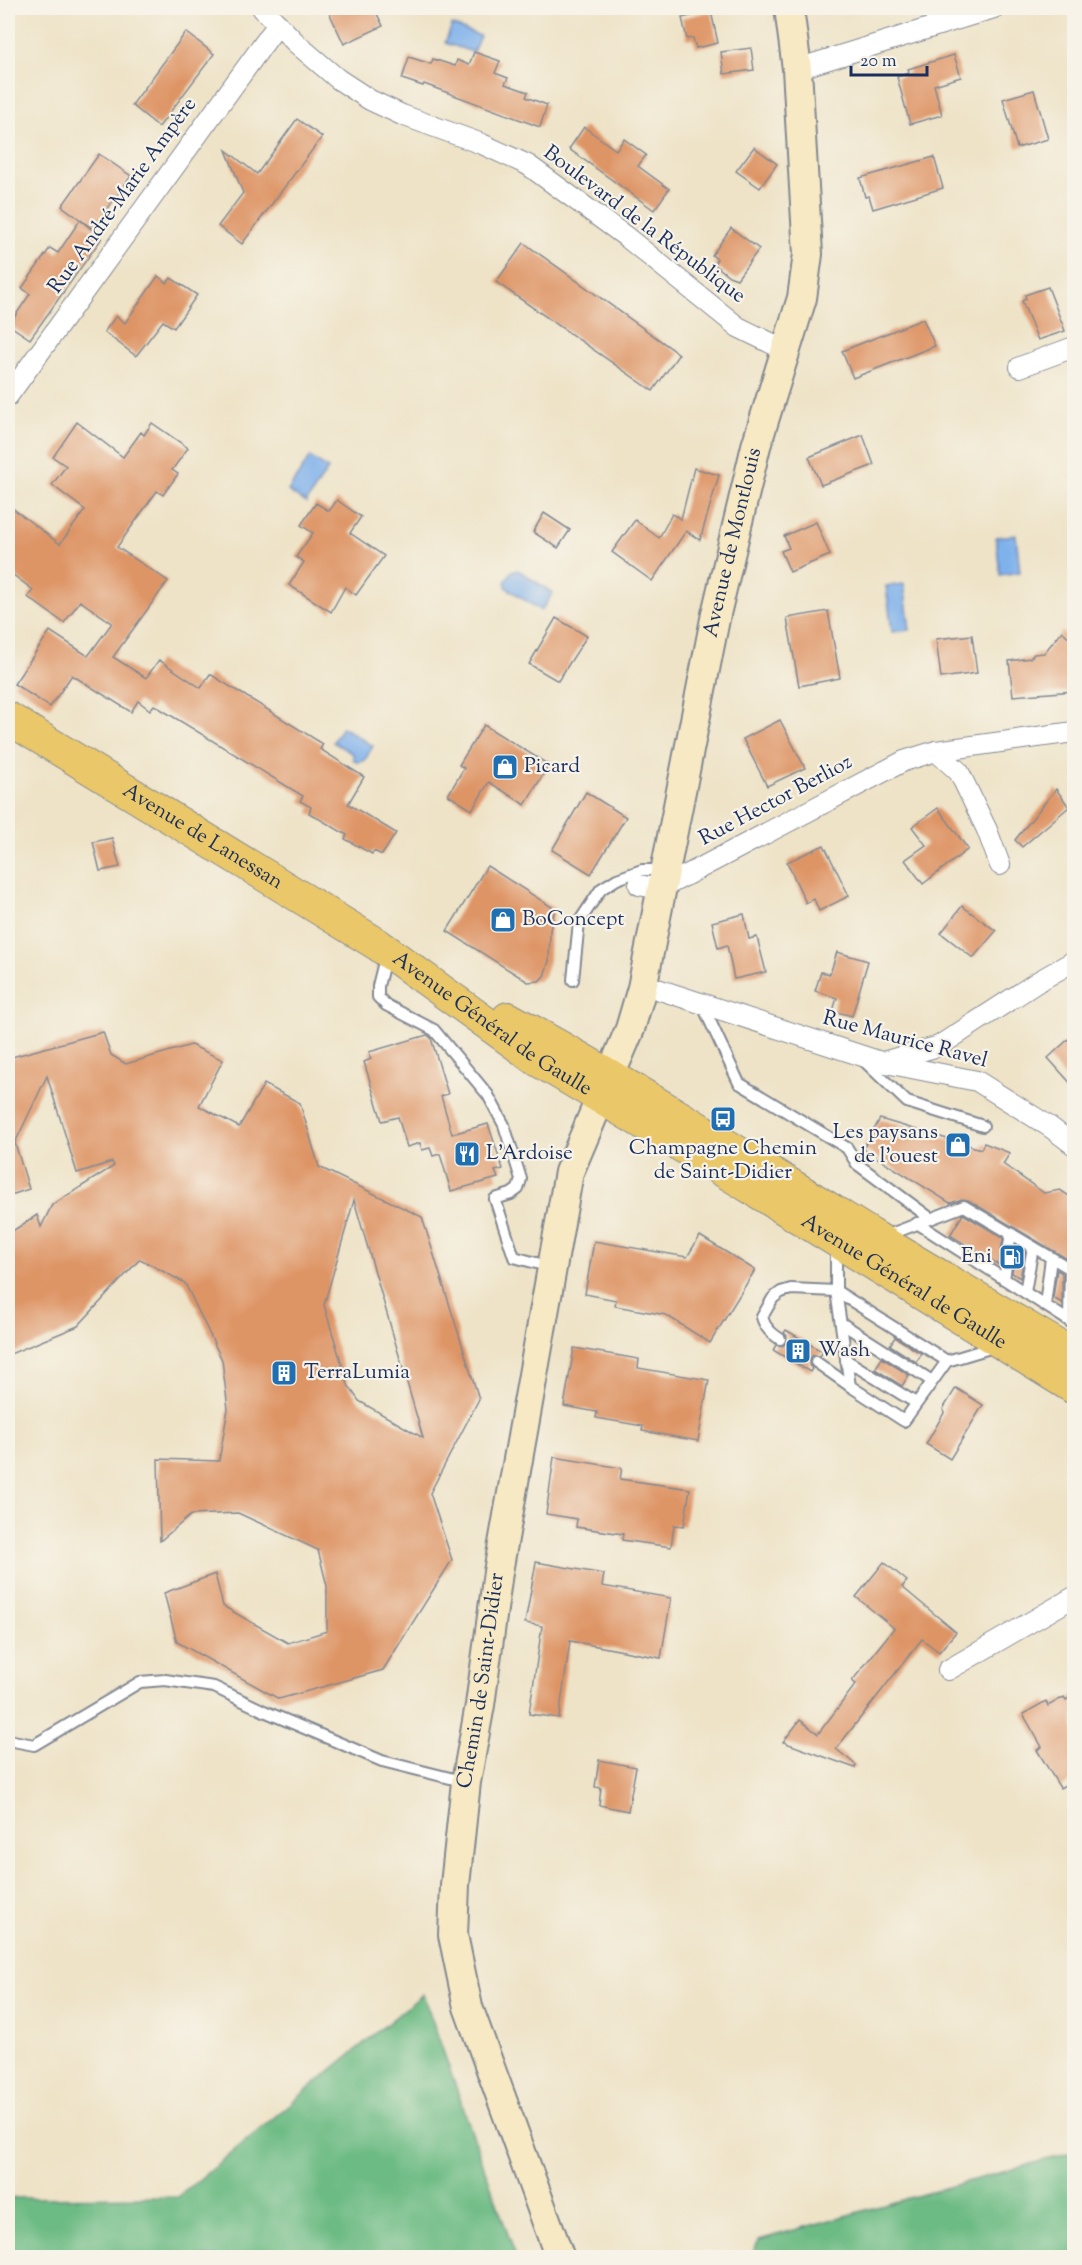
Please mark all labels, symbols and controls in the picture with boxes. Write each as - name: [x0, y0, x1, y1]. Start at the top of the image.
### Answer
- scale bar: [851, 39, 928, 77]
- text: 20 m: [860, 49, 897, 75]
- street label: Rue André-Marie Ampère: [41, 92, 205, 300]
- street label: Boulevard de la République: [537, 139, 751, 311]
- street label: Avenue de Montlouis: [697, 445, 770, 640]
- street label: Rue Hector Berlioz: [694, 748, 858, 854]
- shop icon: Picard: [490, 752, 520, 782]
- place label: Picard: [524, 752, 580, 782]
- street label: Avenue de Lanessan: [116, 776, 289, 898]
- shop icon: BoConcept: [488, 905, 518, 935]
- place label: BoConcept: [522, 905, 625, 935]
- street label: Avenue Général de Gaulle: [386, 944, 598, 1104]
- street label: Rue Maurice Ravel: [819, 1004, 991, 1076]
- bus stop icon: Champagne Chemin de Saint-Didier: [708, 1104, 738, 1134]
- place label: Les paysans de l’ouest: [833, 1118, 938, 1172]
- shop icon: Les paysans de l’ouest: [943, 1130, 973, 1160]
- place label: Champagne Chemin de Saint-Didier: [629, 1134, 817, 1188]
- restaurant icon: L'Ardoise: [452, 1139, 482, 1169]
- place label: L'Ardoise: [486, 1139, 573, 1169]
- street label: Avenue Général de Gaulle: [795, 1207, 1012, 1358]
- place label: Eni: [961, 1242, 992, 1272]
- fuel station icon: Eni: [997, 1242, 1027, 1272]
- building icon: Wash: [783, 1336, 813, 1366]
- place label: Wash: [818, 1336, 870, 1366]
- building icon: TerraLumia: [269, 1358, 299, 1388]
- place label: TerraLumia: [304, 1358, 410, 1388]
- street label: Chemin de Saint-Didier: [450, 1571, 513, 1791]

